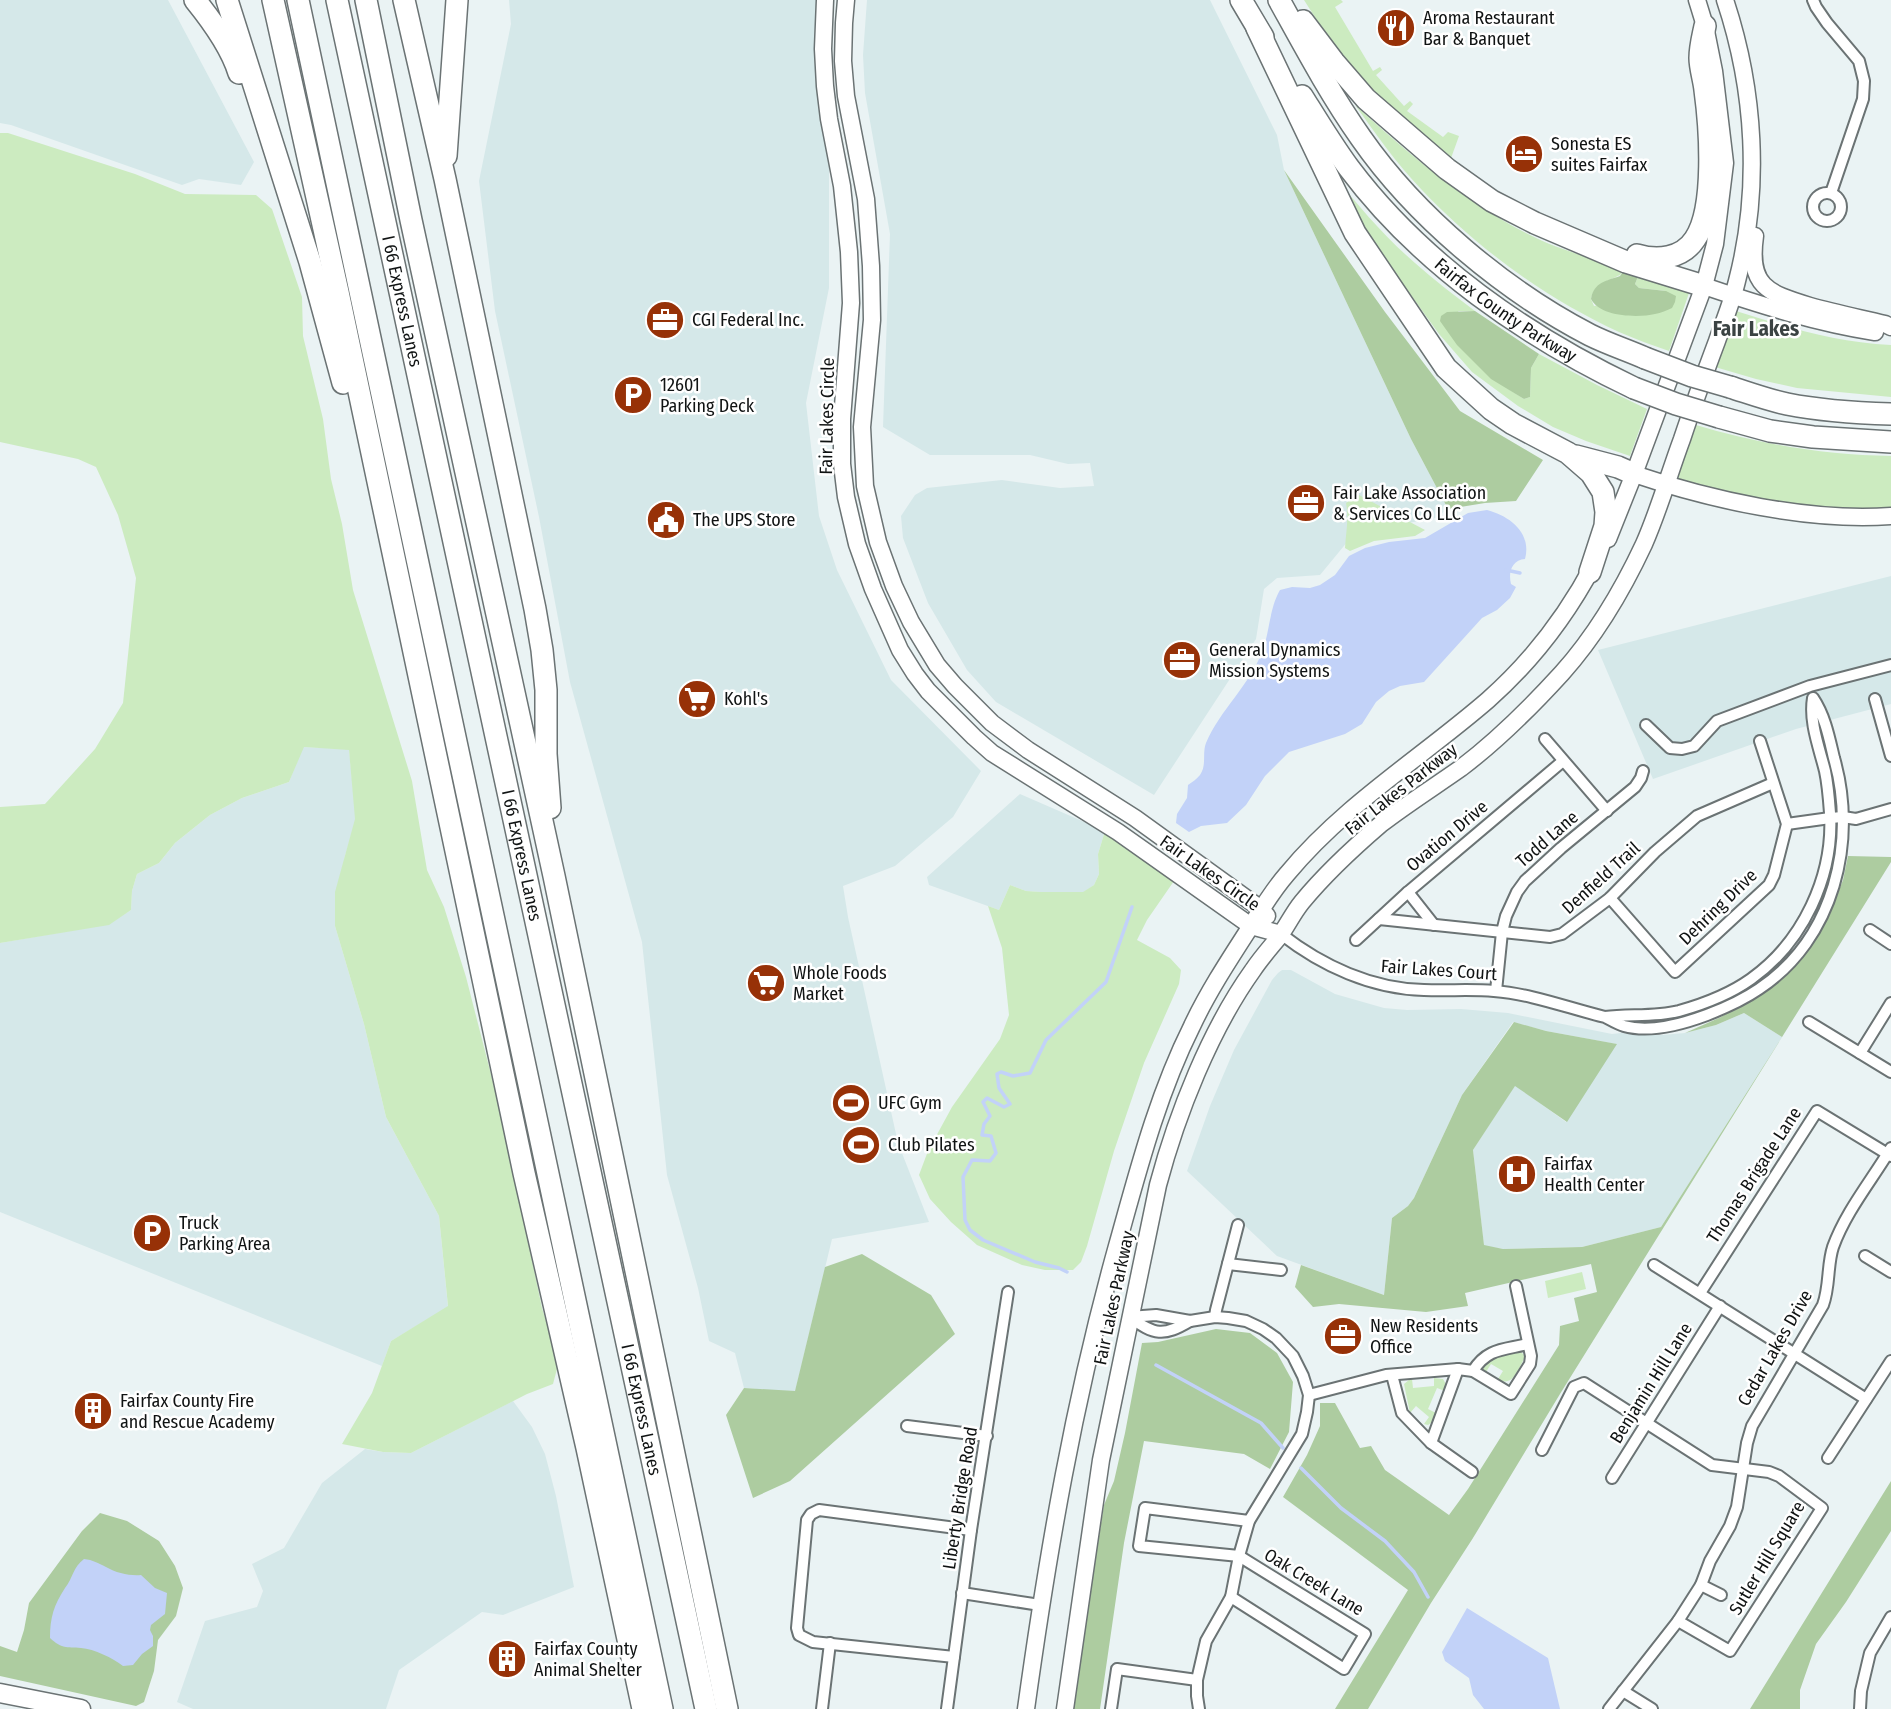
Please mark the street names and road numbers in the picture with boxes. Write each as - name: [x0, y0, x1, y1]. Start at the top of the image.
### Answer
- street label: I 66 Express Lanes: [377, 233, 427, 369]
- street label: Fairfax County Parkway: [1430, 253, 1580, 367]
- street label: Fair Lakes Circle: [815, 357, 839, 475]
- street label: Fair Lakes Parkway: [1340, 738, 1462, 840]
- street label: I 66 Express Lanes: [497, 788, 547, 923]
- street label: Ovation Drive: [1402, 795, 1492, 876]
- street label: Todd Lane: [1511, 806, 1583, 872]
- street label: Fair Lakes Circle: [1156, 830, 1264, 916]
- street label: Denfield Trail: [1557, 837, 1645, 919]
- street label: Dehring Drive: [1674, 864, 1762, 950]
- street label: Fair Lakes Court: [1380, 955, 1498, 985]
- street label: Thomas Brigade Lane: [1702, 1103, 1806, 1247]
- street label: Fair Lakes Parkway: [1089, 1229, 1139, 1367]
- street label: Cedar Lakes Drive: [1733, 1286, 1817, 1410]
- street label: Benjamin Hill Lane: [1605, 1319, 1697, 1447]
- street label: I 66 Express Lanes: [616, 1342, 666, 1478]
- street label: Liberty Bridge Road: [938, 1425, 982, 1571]
- street label: Sutler Hill Square: [1724, 1497, 1810, 1619]
- street label: Oak Creek Lane: [1260, 1544, 1368, 1620]

